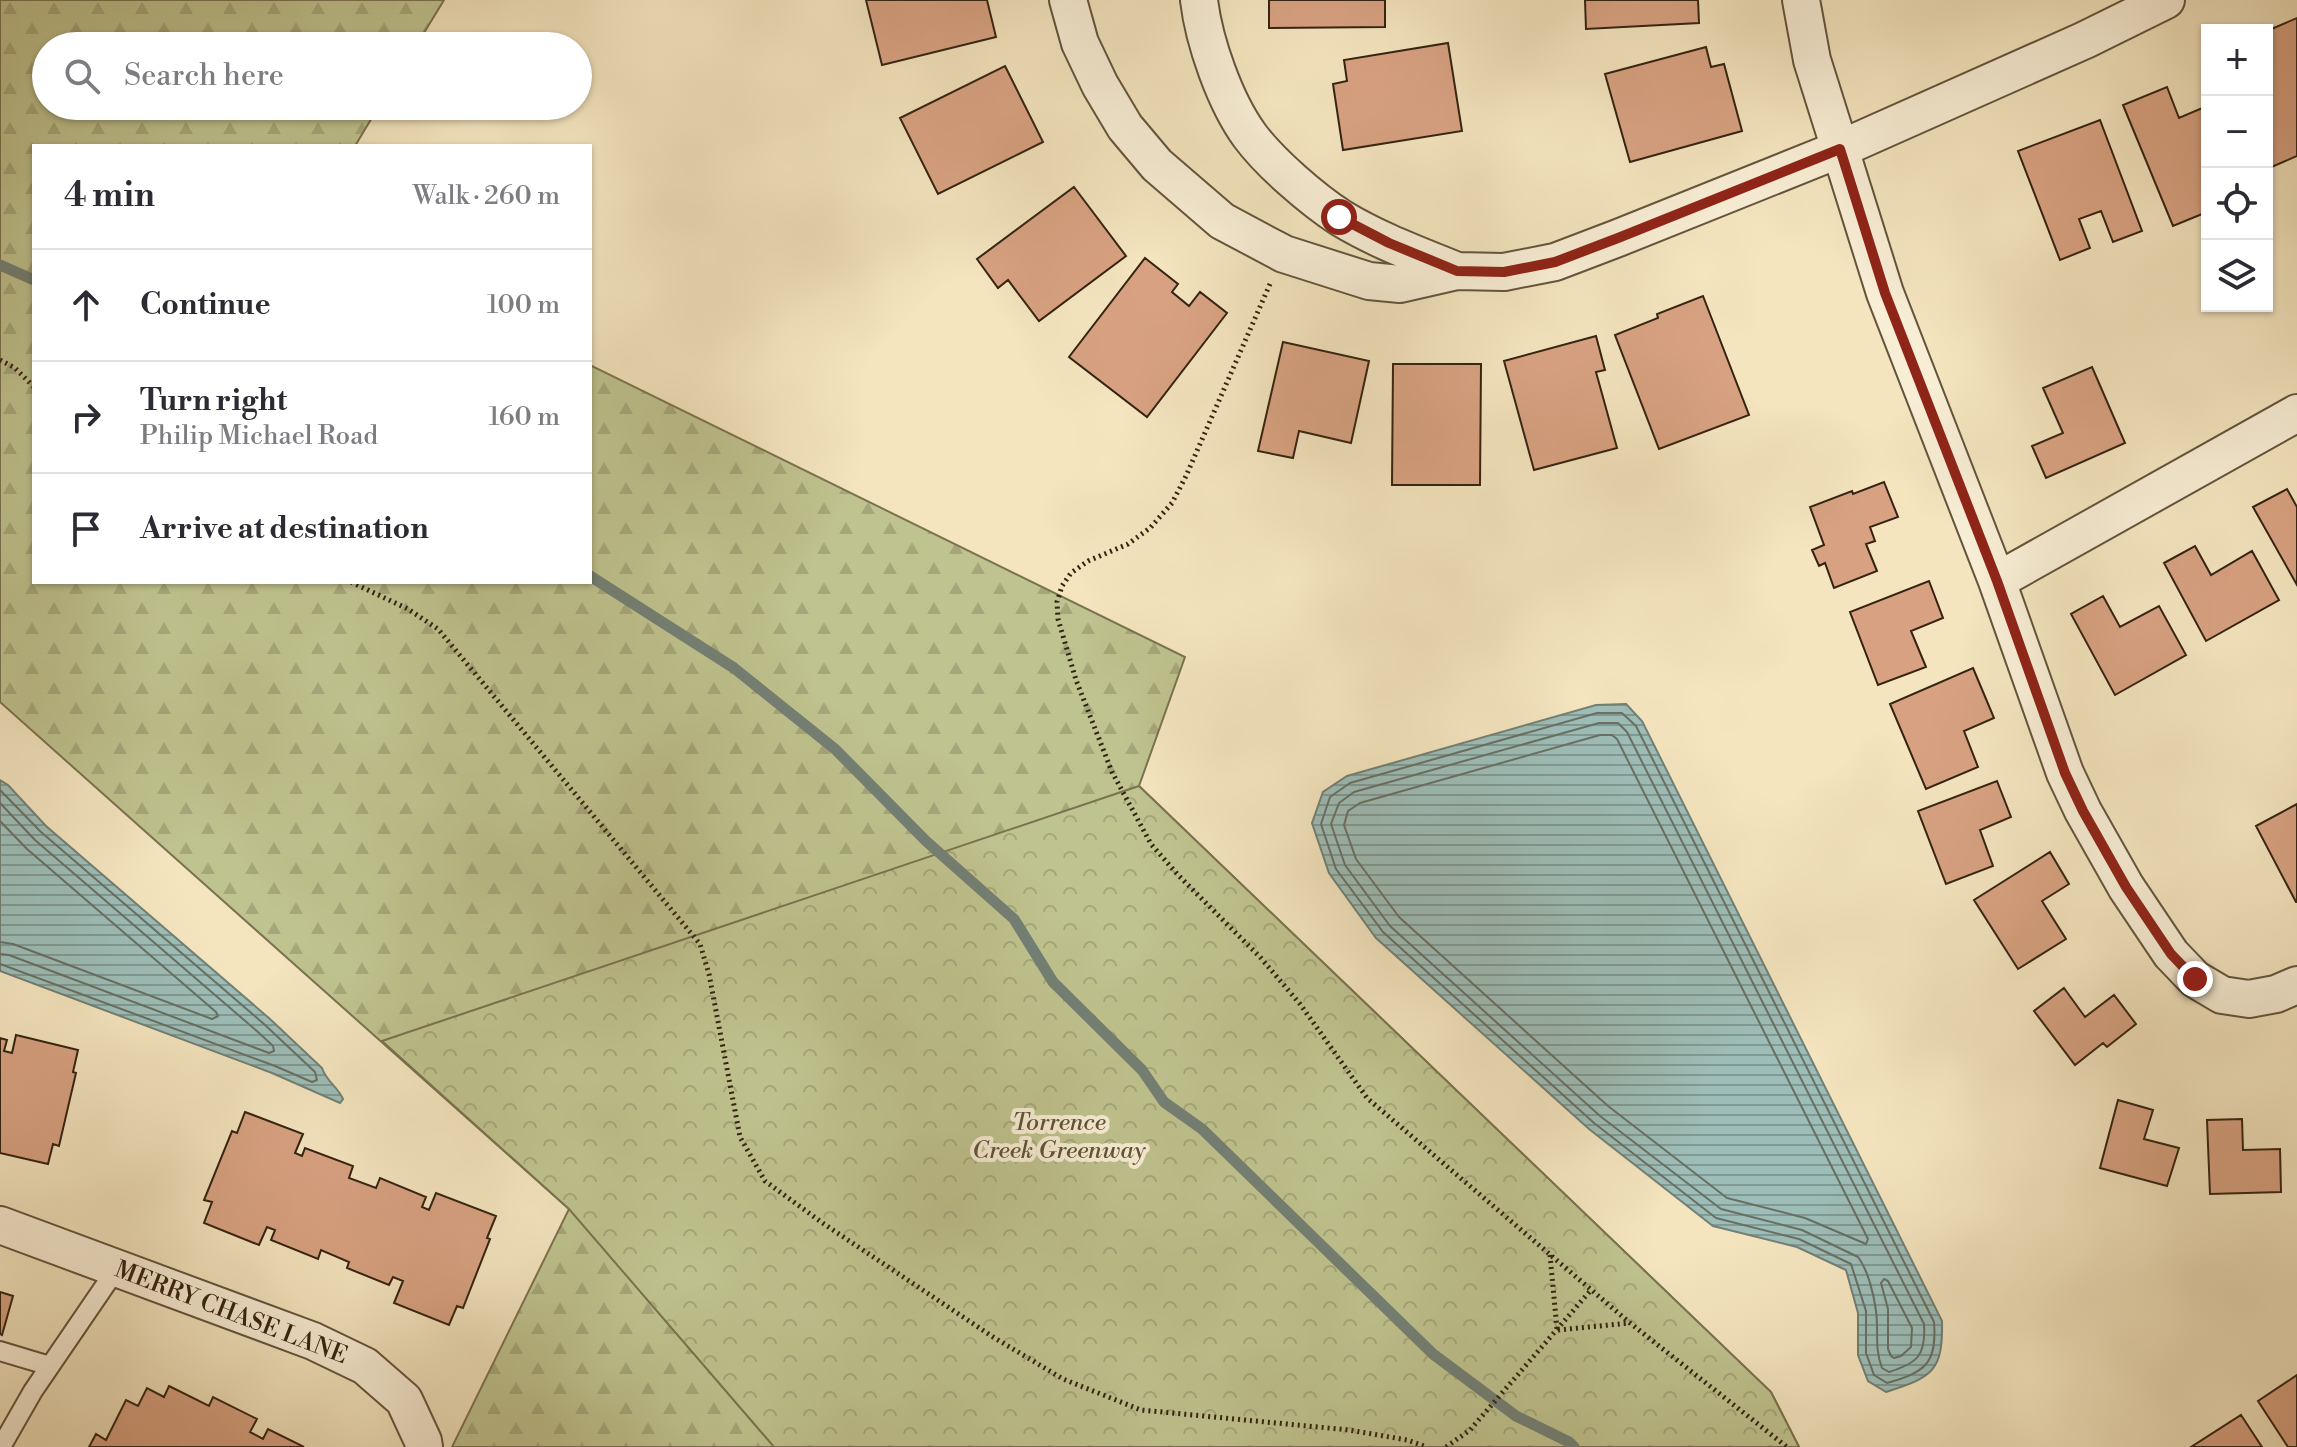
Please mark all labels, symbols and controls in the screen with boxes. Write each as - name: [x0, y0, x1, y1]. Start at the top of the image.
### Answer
- map controls: [2201, 24, 2273, 312]
- button: +: [2201, 24, 2273, 96]
- search box: [32, 32, 592, 120]
- icon: search: [60, 54, 104, 98]
- text: Search here: [124, 57, 284, 95]
- button: −: [2201, 96, 2273, 168]
- button: locate: [2201, 168, 2273, 240]
- text: 4 min: [64, 175, 155, 217]
- text: Walk · 260 m: [413, 180, 560, 212]
- route start: [1321, 199, 1357, 235]
- button: layers: [2201, 240, 2273, 312]
- icon: ahead: [64, 283, 108, 327]
- text: Continue: [140, 286, 271, 324]
- text: 100 m: [487, 289, 560, 321]
- text: Turn right: [140, 382, 287, 420]
- icon: right: [64, 395, 108, 439]
- text: 160 m: [489, 401, 560, 433]
- text: Philip Michael Road: [140, 420, 378, 452]
- icon: arrive: [64, 507, 108, 551]
- text: Arrive at destination: [140, 510, 429, 548]
- route end: [2177, 961, 2213, 997]
- park label: Torrence Creek Greenway: [972, 1108, 1146, 1166]
- street label: MERRY CHASE LANE: [111, 1255, 351, 1371]

